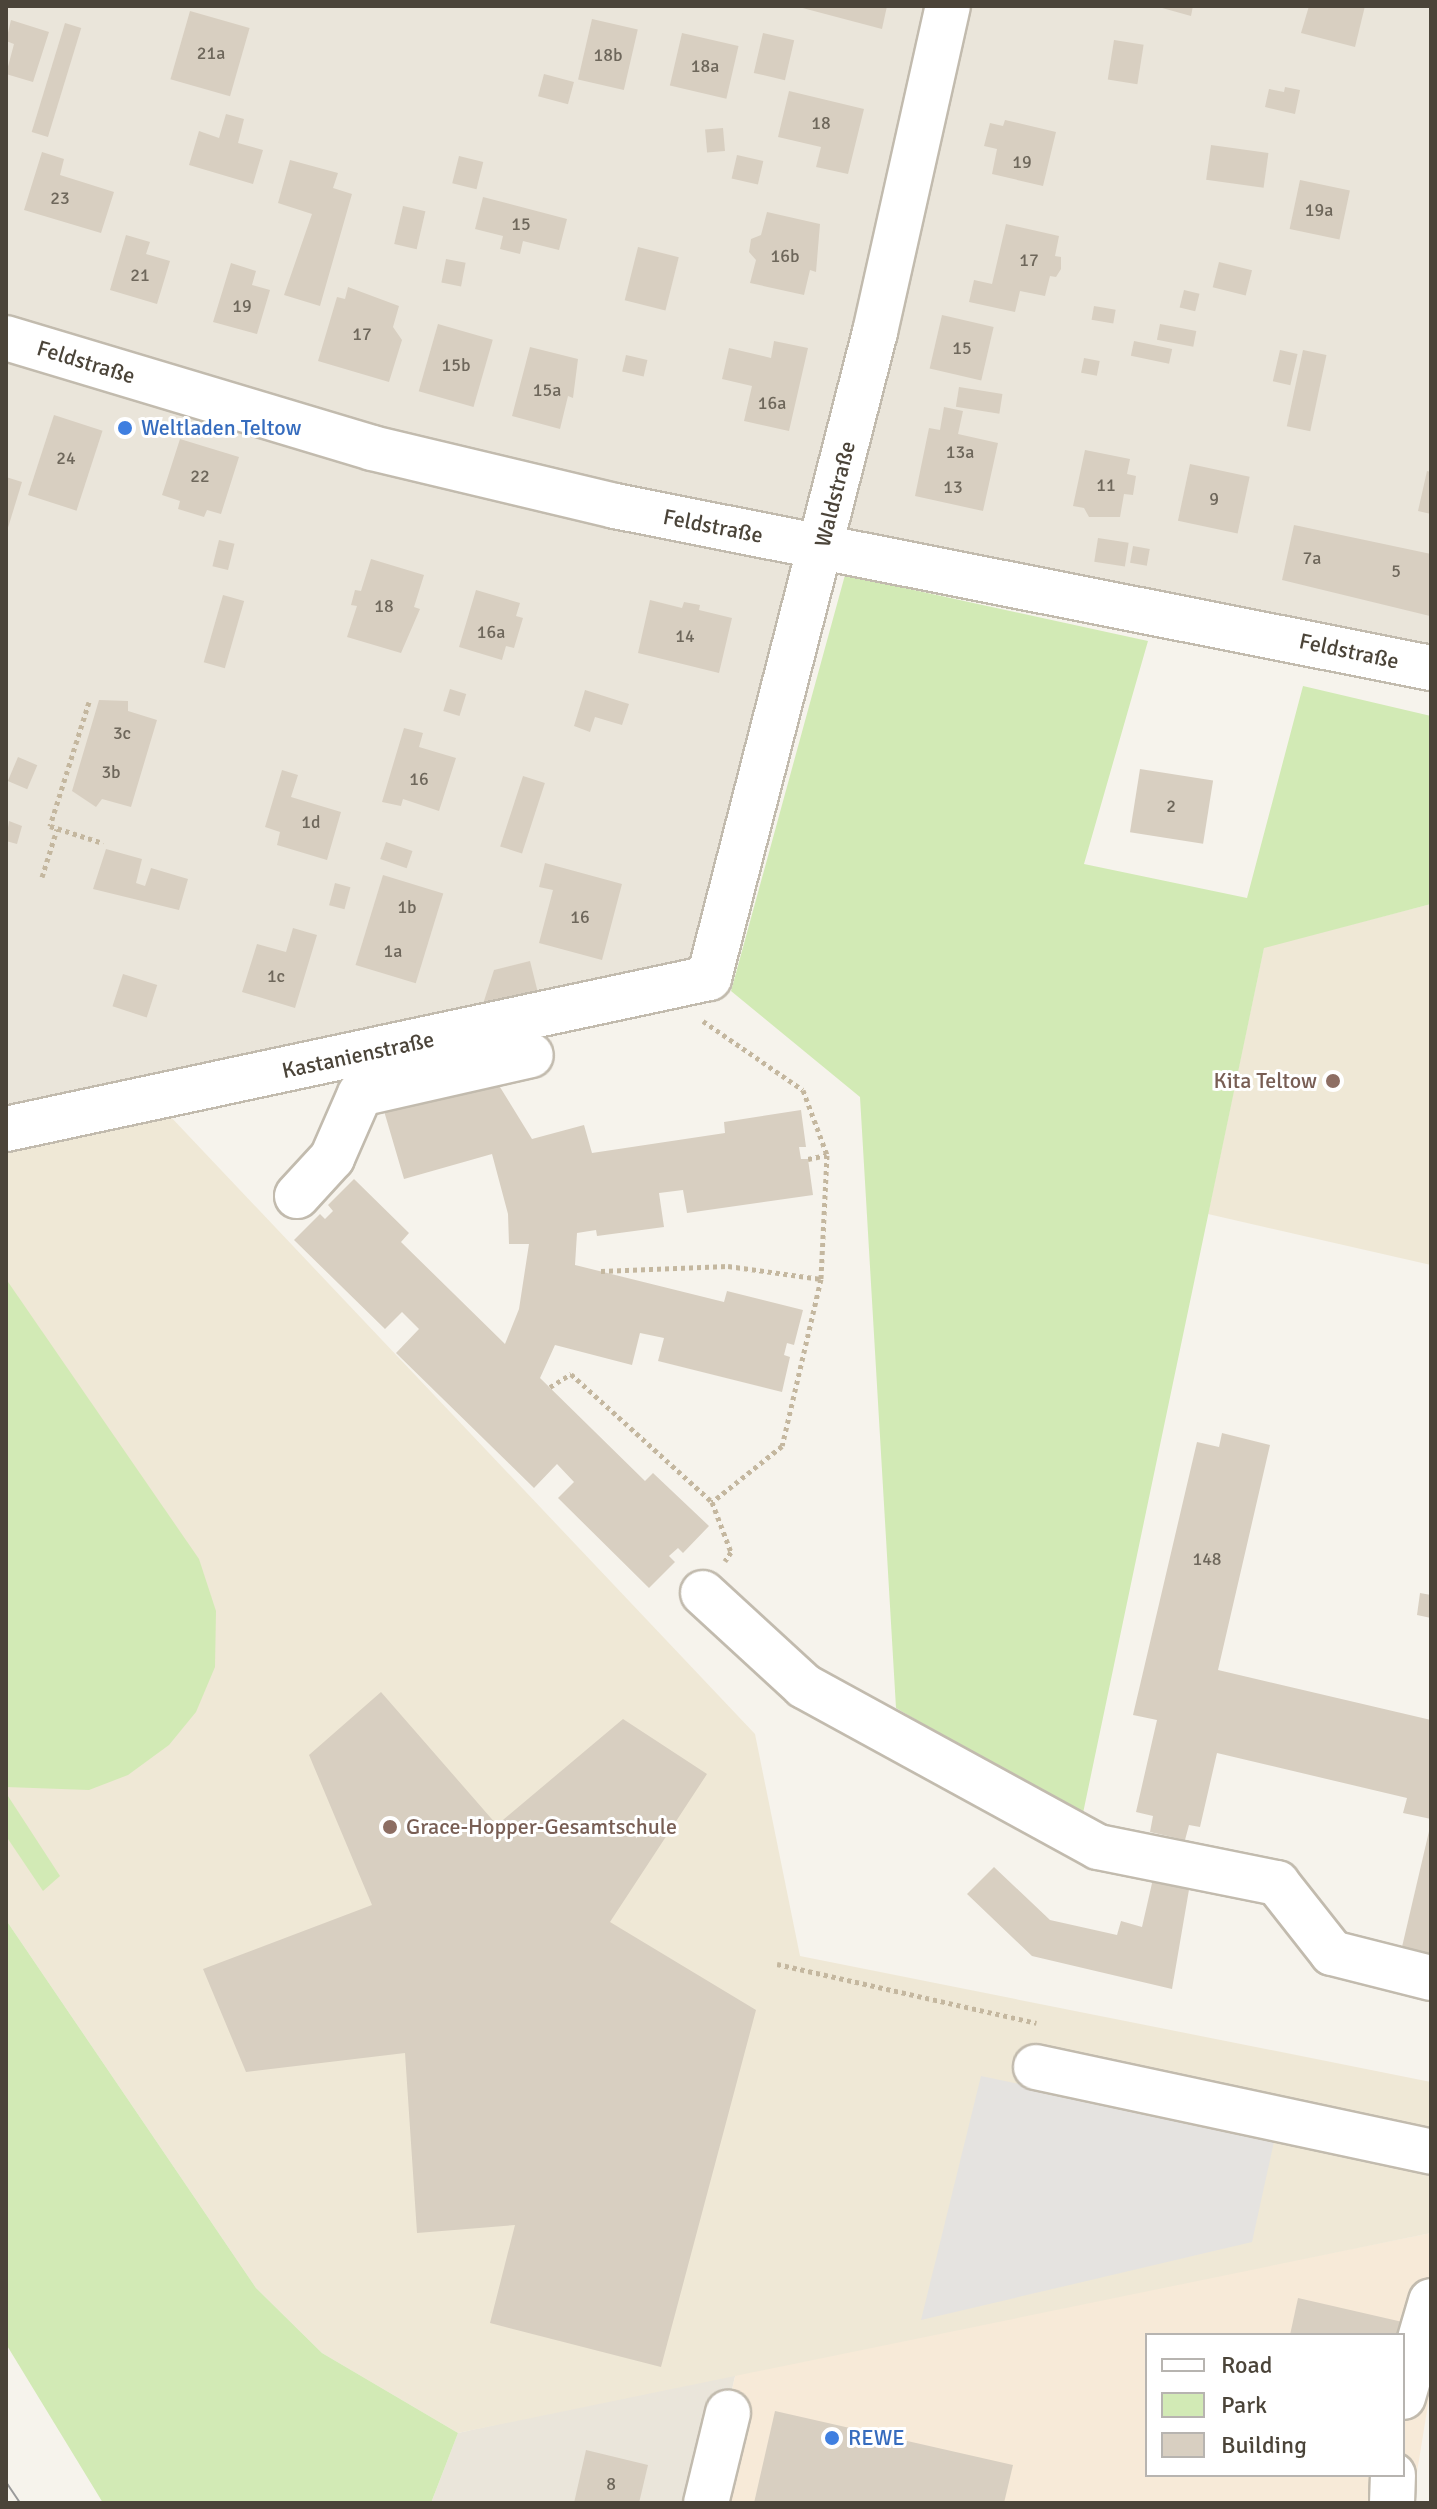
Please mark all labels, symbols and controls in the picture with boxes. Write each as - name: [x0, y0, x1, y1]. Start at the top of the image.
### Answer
- house number: 21a: [197, 42, 225, 64]
- house number: 18b: [594, 44, 622, 66]
- house number: 18a: [691, 55, 719, 77]
- house number: 18: [811, 112, 831, 134]
- house number: 19: [1012, 151, 1032, 173]
- house number: 23: [50, 187, 70, 209]
- house number: 19a: [1305, 199, 1333, 221]
- house number: 15: [511, 213, 531, 235]
- house number: 16b: [771, 245, 799, 267]
- house number: 17: [1019, 249, 1039, 271]
- house number: 21: [130, 264, 150, 286]
- house number: 19: [232, 295, 252, 317]
- house number: 17: [352, 323, 372, 345]
- street label: Feldstraße: [34, 335, 138, 389]
- house number: 15: [952, 337, 972, 359]
- house number: 15b: [442, 354, 470, 376]
- house number: 15a: [533, 379, 561, 401]
- house number: 16a: [758, 392, 786, 414]
- place label: Weltladen Teltow: [141, 415, 301, 441]
- marker: Weltladen Teltow: [116, 419, 134, 437]
- street label: Waldstraße: [809, 438, 861, 550]
- house number: 13a: [946, 441, 974, 463]
- house number: 24: [56, 447, 76, 469]
- house number: 22: [190, 465, 210, 487]
- house number: 11: [1096, 474, 1116, 496]
- house number: 13: [943, 476, 963, 498]
- house number: 9: [1209, 488, 1219, 510]
- street label: Feldstraße: [661, 503, 765, 549]
- house number: 7a: [1303, 547, 1321, 569]
- house number: 5: [1391, 560, 1401, 582]
- house number: 18: [374, 595, 394, 617]
- house number: 16a: [477, 621, 505, 643]
- house number: 14: [675, 625, 695, 647]
- street label: Feldstraße: [1297, 628, 1401, 674]
- house number: 3c: [113, 722, 131, 744]
- house number: 3b: [101, 761, 121, 783]
- house number: 16: [409, 768, 429, 790]
- house number: 2: [1166, 795, 1176, 817]
- house number: 1d: [301, 811, 321, 833]
- house number: 1b: [397, 896, 417, 918]
- house number: 16: [570, 906, 590, 928]
- house number: 1a: [384, 940, 402, 962]
- house number: 1c: [267, 965, 285, 987]
- street label: Kastanienstraße: [279, 1026, 437, 1084]
- place label: Kita Teltow: [1214, 1068, 1317, 1094]
- marker: Kita Teltow: [1324, 1072, 1342, 1090]
- house number: 148: [1192, 1548, 1222, 1570]
- place label: Grace-Hopper-Gesamtschule: [406, 1814, 677, 1840]
- marker: Grace-Hopper-Gesamtschule: [381, 1818, 399, 1836]
- legend: [1145, 2333, 1405, 2477]
- text: Road: [1221, 2350, 1272, 2380]
- text: Park: [1221, 2390, 1267, 2420]
- place label: REWE: [848, 2425, 905, 2451]
- marker: REWE: [823, 2429, 841, 2447]
- text: Building: [1221, 2430, 1307, 2460]
- house number: 8: [606, 2473, 616, 2495]

